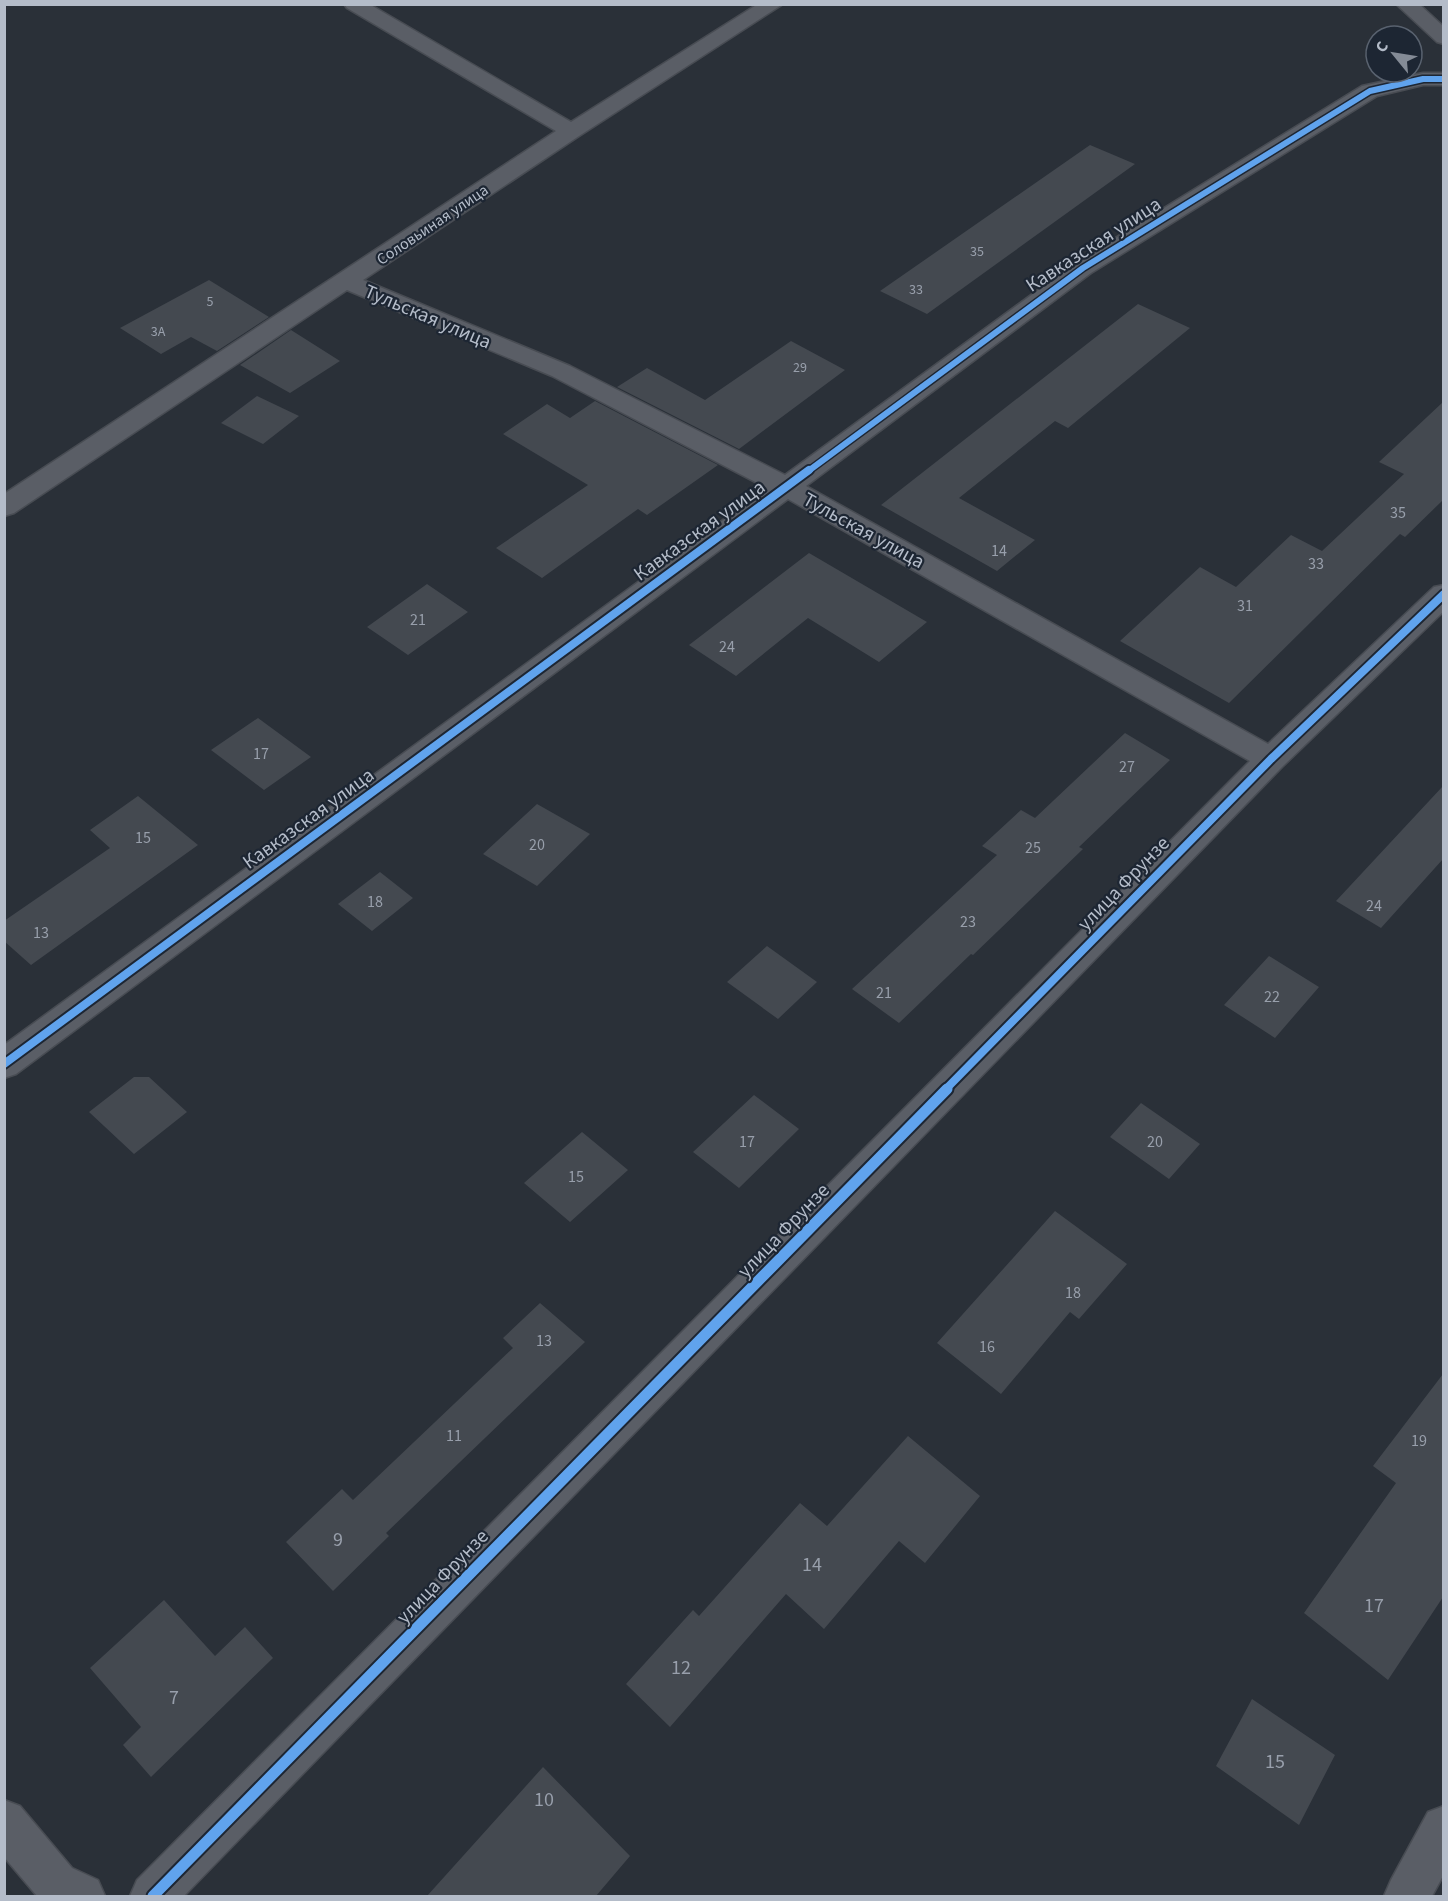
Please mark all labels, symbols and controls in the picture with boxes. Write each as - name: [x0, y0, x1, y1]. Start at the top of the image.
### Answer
- north arrow: [1364, 24, 1424, 84]
- text: С: [1370, 37, 1394, 57]
- street label: Соловьиная улица: [372, 179, 493, 270]
- street label: Кавказская улица: [1020, 191, 1167, 299]
- house number: 35: [970, 242, 984, 262]
- street label: Тульская улица: [360, 278, 495, 356]
- house number: 33: [909, 280, 923, 300]
- house number: 5: [207, 292, 214, 312]
- house number: 3А: [151, 322, 166, 342]
- house number: 29: [793, 358, 807, 378]
- street label: Кавказская улица: [628, 474, 771, 588]
- street label: Тульская улица: [798, 486, 929, 576]
- house number: 35: [1390, 502, 1406, 524]
- house number: 14: [991, 540, 1007, 562]
- house number: 33: [1308, 553, 1324, 575]
- house number: 31: [1237, 595, 1253, 617]
- house number: 21: [410, 609, 426, 631]
- house number: 24: [719, 636, 735, 658]
- house number: 17: [253, 743, 269, 765]
- house number: 27: [1119, 756, 1135, 778]
- street label: Кавказская улица: [237, 762, 380, 876]
- house number: 15: [135, 827, 151, 849]
- street label: улица Фрунзе: [1071, 830, 1176, 937]
- house number: 20: [529, 834, 545, 856]
- house number: 25: [1025, 837, 1041, 859]
- house number: 18: [367, 891, 383, 913]
- house number: 24: [1366, 895, 1382, 917]
- house number: 23: [960, 911, 976, 933]
- house number: 13: [33, 922, 49, 944]
- house number: 21: [876, 982, 892, 1004]
- house number: 22: [1264, 986, 1280, 1008]
- house number: 17: [739, 1131, 755, 1153]
- house number: 20: [1147, 1131, 1163, 1153]
- house number: 15: [568, 1166, 584, 1188]
- street label: улица Фрунзе: [731, 1177, 836, 1284]
- house number: 18: [1065, 1282, 1081, 1304]
- house number: 13: [536, 1330, 552, 1352]
- house number: 16: [979, 1336, 995, 1358]
- house number: 11: [446, 1425, 462, 1447]
- house number: 19: [1411, 1430, 1427, 1452]
- street label: улица Фрунзе: [390, 1523, 495, 1630]
- house number: 9: [333, 1526, 343, 1554]
- house number: 14: [802, 1551, 822, 1579]
- house number: 17: [1364, 1592, 1384, 1620]
- house number: 12: [671, 1654, 691, 1682]
- house number: 7: [169, 1684, 179, 1712]
- house number: 15: [1265, 1748, 1285, 1776]
- house number: 10: [534, 1786, 554, 1814]

